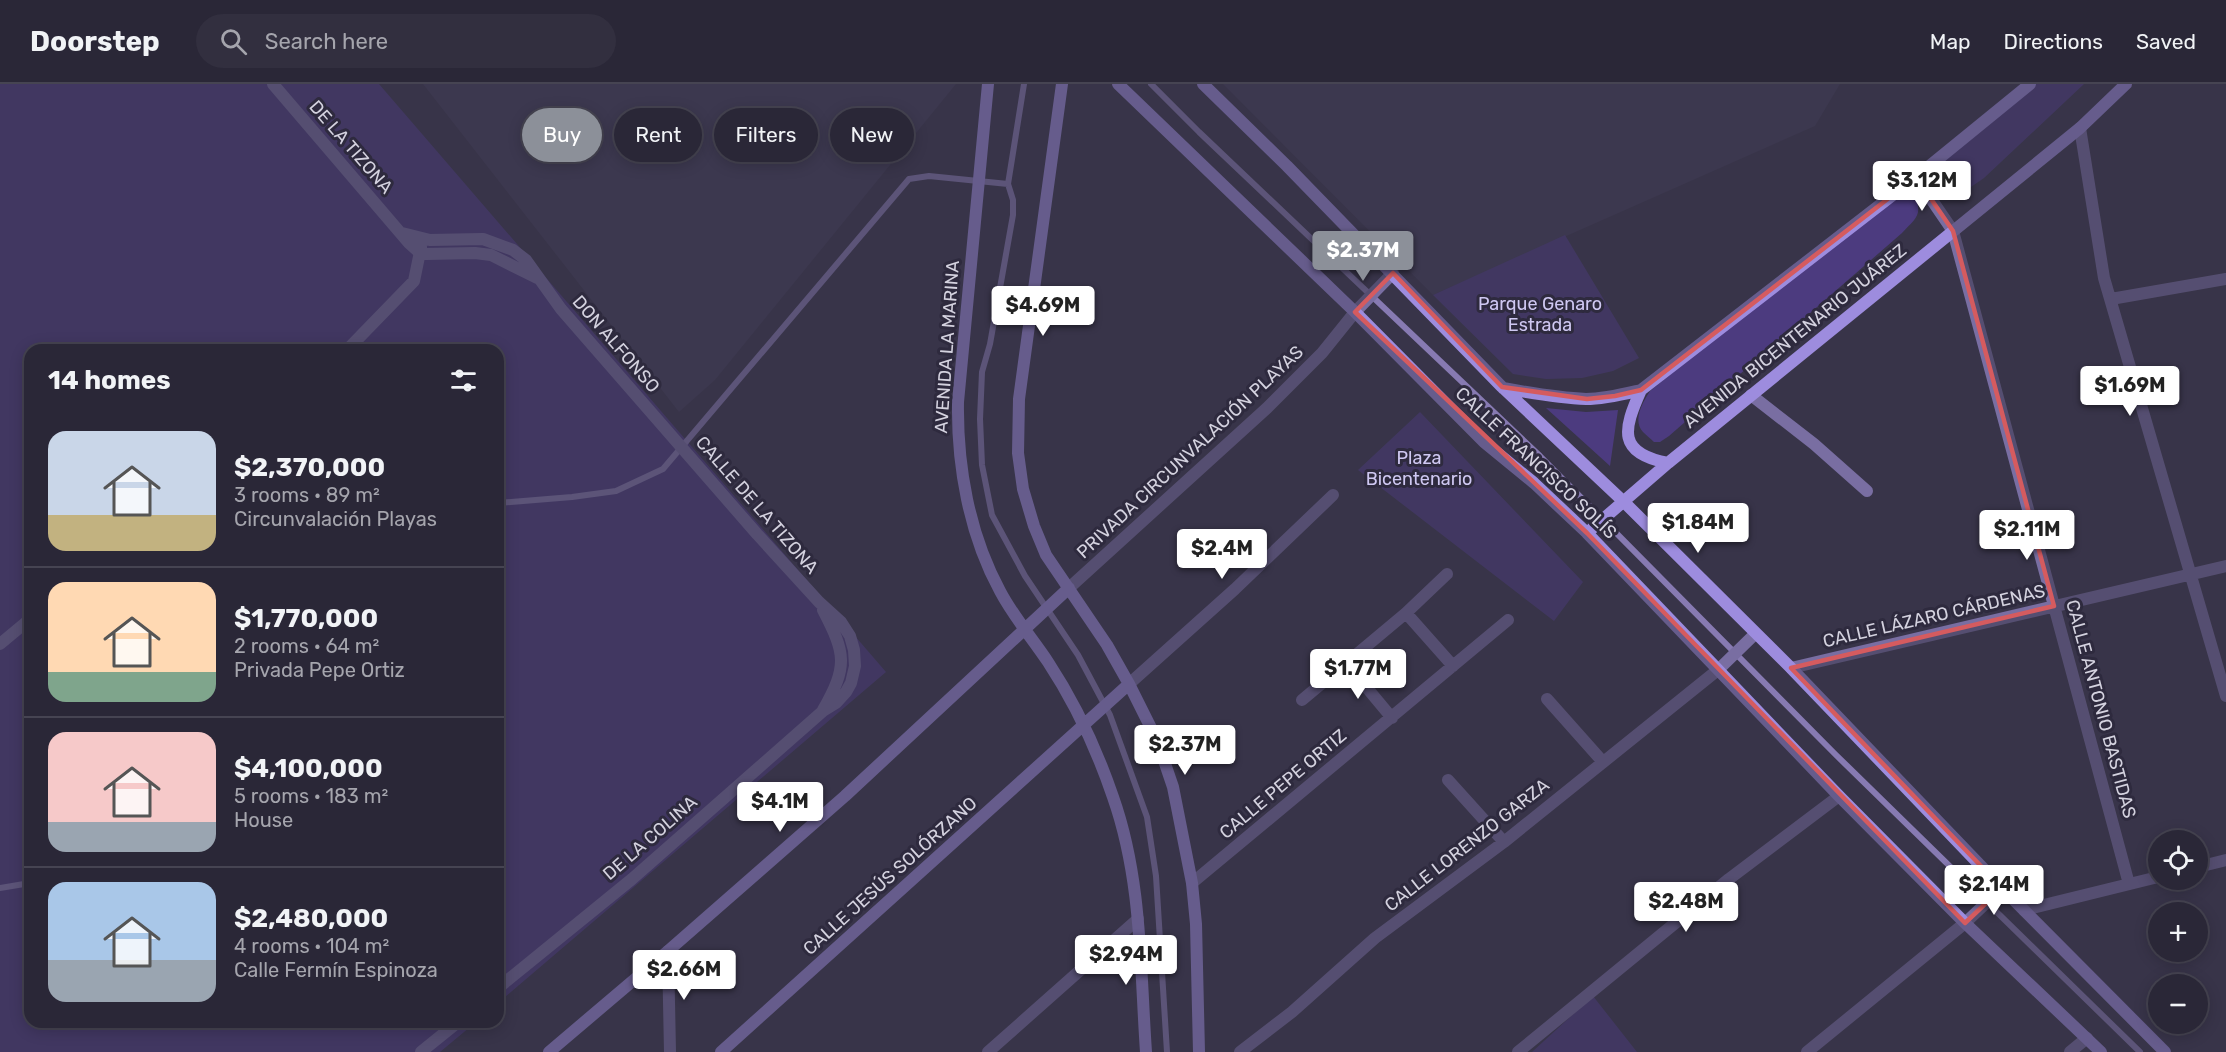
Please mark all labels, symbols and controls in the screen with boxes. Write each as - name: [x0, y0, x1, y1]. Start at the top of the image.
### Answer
- search box: [196, 14, 616, 68]
- text: Doorstep: [30, 25, 160, 58]
- icon: search: [217, 25, 250, 58]
- text: Search here: [265, 28, 388, 55]
- text: Map: [1930, 29, 1971, 54]
- text: Directions: [2004, 29, 2103, 54]
- text: Saved: [2136, 29, 2196, 54]
- street label: DE LA TIZONA: [305, 96, 397, 198]
- chip: Buy: [522, 108, 602, 162]
- chip: Rent: [614, 108, 702, 162]
- chip: Filters: [714, 108, 818, 162]
- chip: New: [830, 108, 914, 162]
- pin: $3.12M: [1873, 161, 1971, 212]
- text: $3.12M: [1887, 168, 1957, 192]
- pin: $2.37M: [1314, 231, 1412, 282]
- text: $2.37M: [1326, 238, 1400, 262]
- street label: AVENIDA BICENTENARIO JUÁREZ: [1679, 239, 1911, 433]
- street label: AVENIDA LA MARINA: [930, 260, 964, 434]
- pin: $4.69M: [994, 286, 1092, 337]
- street label: DON ALFONSO: [568, 291, 664, 397]
- text: $4.69M: [1006, 293, 1080, 317]
- park label: Parque Genaro Estrada: [1478, 293, 1602, 336]
- street label: PRIVADA CIRCUNVALACIÓN PLAYAS: [1072, 341, 1308, 563]
- icon: filters: [447, 364, 480, 397]
- text: 14 homes: [48, 365, 171, 396]
- pin: $1.69M: [2081, 366, 2179, 417]
- text: $1.69M: [2094, 373, 2166, 397]
- street label: CALLE FRANCISCO SOLÍS: [1451, 382, 1621, 544]
- street label: CALLE DE LA TIZONA: [691, 431, 823, 579]
- park label: Plaza Bicentenario: [1366, 447, 1472, 490]
- text: $2,370,000: [234, 452, 385, 483]
- icon: home: [96, 455, 168, 527]
- text: 3 rooms · 89 m²: [234, 483, 380, 507]
- pin: $1.84M: [1649, 503, 1747, 554]
- text: Circunvalación Playas: [234, 507, 437, 531]
- text: $1.84M: [1662, 510, 1734, 534]
- pin: $2.11M: [1978, 510, 2076, 561]
- text: $2.11M: [1993, 517, 2061, 541]
- pin: $2.4M: [1180, 529, 1264, 580]
- text: $2.4M: [1191, 536, 1253, 560]
- street label: CALLE LÁZARO CÁRDENAS: [1821, 580, 2047, 652]
- street label: CALLE ANTONIO BASTIDAS: [2061, 597, 2141, 821]
- text: $1,770,000: [234, 603, 378, 634]
- icon: home: [96, 606, 168, 678]
- text: 2 rooms · 64 m²: [234, 634, 379, 658]
- pin: $1.77M: [1309, 649, 1407, 700]
- text: $1.77M: [1324, 656, 1392, 680]
- text: Privada Pepe Ortiz: [234, 658, 405, 682]
- street label: CALLE PEPE ORTIZ: [1215, 724, 1351, 843]
- pin: $2.37M: [1136, 725, 1234, 776]
- text: $2.37M: [1148, 732, 1222, 756]
- text: $4,100,000: [234, 753, 383, 784]
- icon: home: [96, 756, 168, 828]
- street label: CALLE LORENZO GARZA: [1380, 774, 1554, 916]
- pin: $4.1M: [738, 782, 822, 833]
- text: 5 rooms · 183 m²: [234, 784, 388, 808]
- text: $4.1M: [751, 789, 809, 813]
- street label: DE LA COLINA: [598, 791, 702, 885]
- street label: CALLE JESÚS SOLÓRZANO: [799, 792, 981, 960]
- text: House: [234, 808, 293, 832]
- map controls: [2148, 830, 2208, 1034]
- button: locate: [2148, 830, 2208, 890]
- pin: $2.14M: [1945, 865, 2043, 916]
- text: $2.14M: [1959, 872, 2029, 896]
- pin: $2.48M: [1637, 882, 1735, 933]
- text: $2.48M: [1648, 889, 1724, 913]
- button: +: [2148, 902, 2208, 962]
- text: $2,480,000: [234, 903, 388, 934]
- icon: home: [96, 906, 168, 978]
- text: 4 rooms · 104 m²: [234, 934, 389, 958]
- pin: $2.94M: [1077, 935, 1175, 986]
- text: $2.94M: [1089, 942, 1163, 966]
- pin: $2.66M: [635, 950, 733, 1001]
- text: $2.66M: [647, 957, 721, 981]
- text: Calle Fermín Espinoza: [234, 958, 438, 982]
- button: −: [2148, 974, 2208, 1034]

